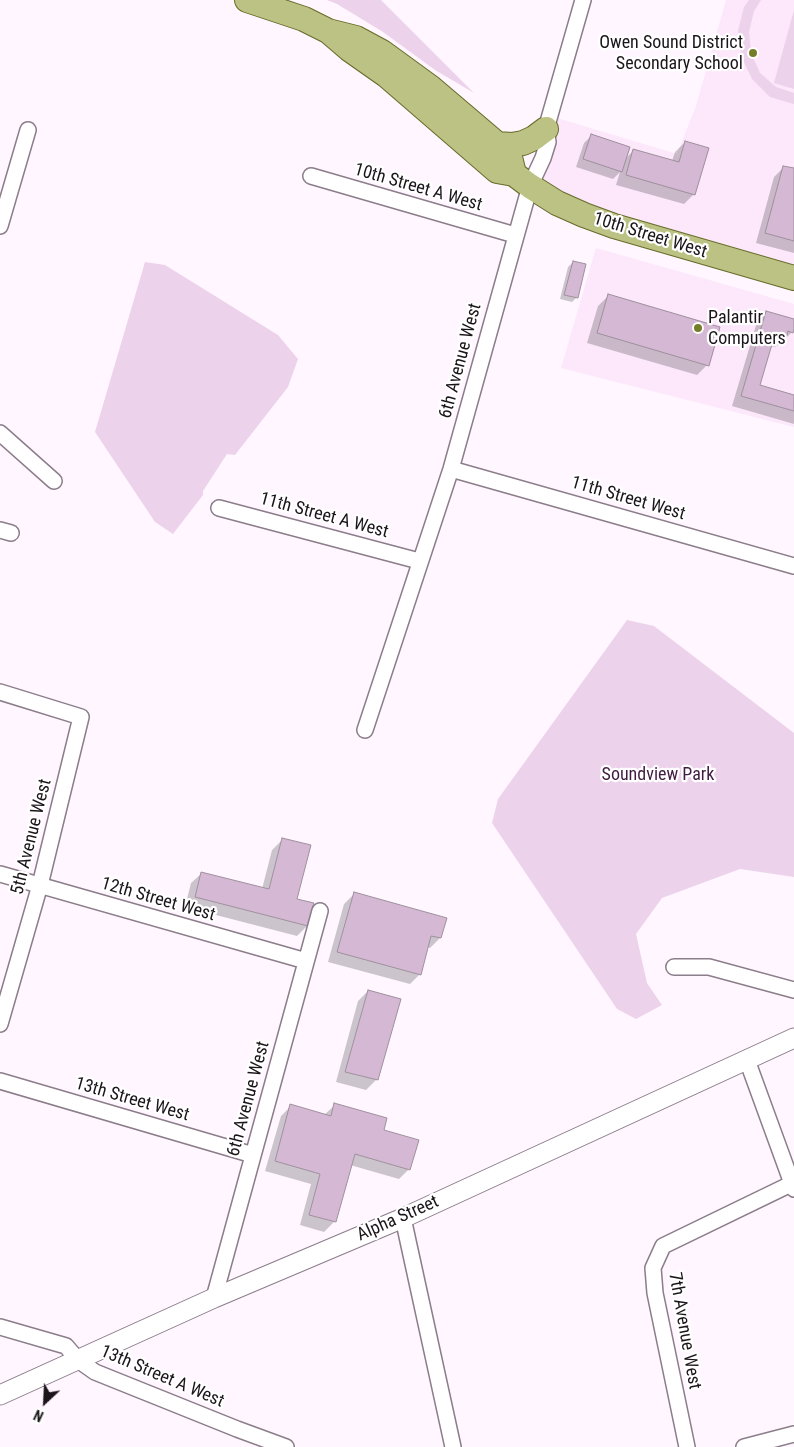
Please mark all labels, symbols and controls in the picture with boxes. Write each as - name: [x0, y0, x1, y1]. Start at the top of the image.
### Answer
- place label: Owen Sound District Secondary School: [599, 32, 743, 74]
- marker: Owen Sound District Secondary School: [747, 47, 759, 59]
- street label: 10th Street A West: [352, 159, 484, 217]
- street label: 10th Street West: [591, 208, 709, 264]
- street label: 6th Avenue West: [435, 301, 487, 421]
- place label: Palantir Computers: [708, 307, 786, 350]
- marker: Palantir Computers: [692, 322, 704, 334]
- street label: 11th Street West: [568, 472, 688, 526]
- street label: 11th Street A West: [257, 488, 391, 544]
- park label: Soundview Park: [602, 764, 714, 786]
- street label: 5th Avenue West: [7, 777, 57, 897]
- street label: 12th Street West: [98, 873, 218, 927]
- street label: 6th Avenue West: [223, 1039, 275, 1159]
- street label: 13th Street West: [72, 1073, 192, 1127]
- street label: Alpha Street: [354, 1191, 442, 1247]
- street label: 7th Avenue West: [663, 1271, 705, 1391]
- street label: 13th Street A West: [97, 1341, 227, 1413]
- north arrow: [20, 1377, 70, 1427]
- text: N: [31, 1407, 46, 1425]

